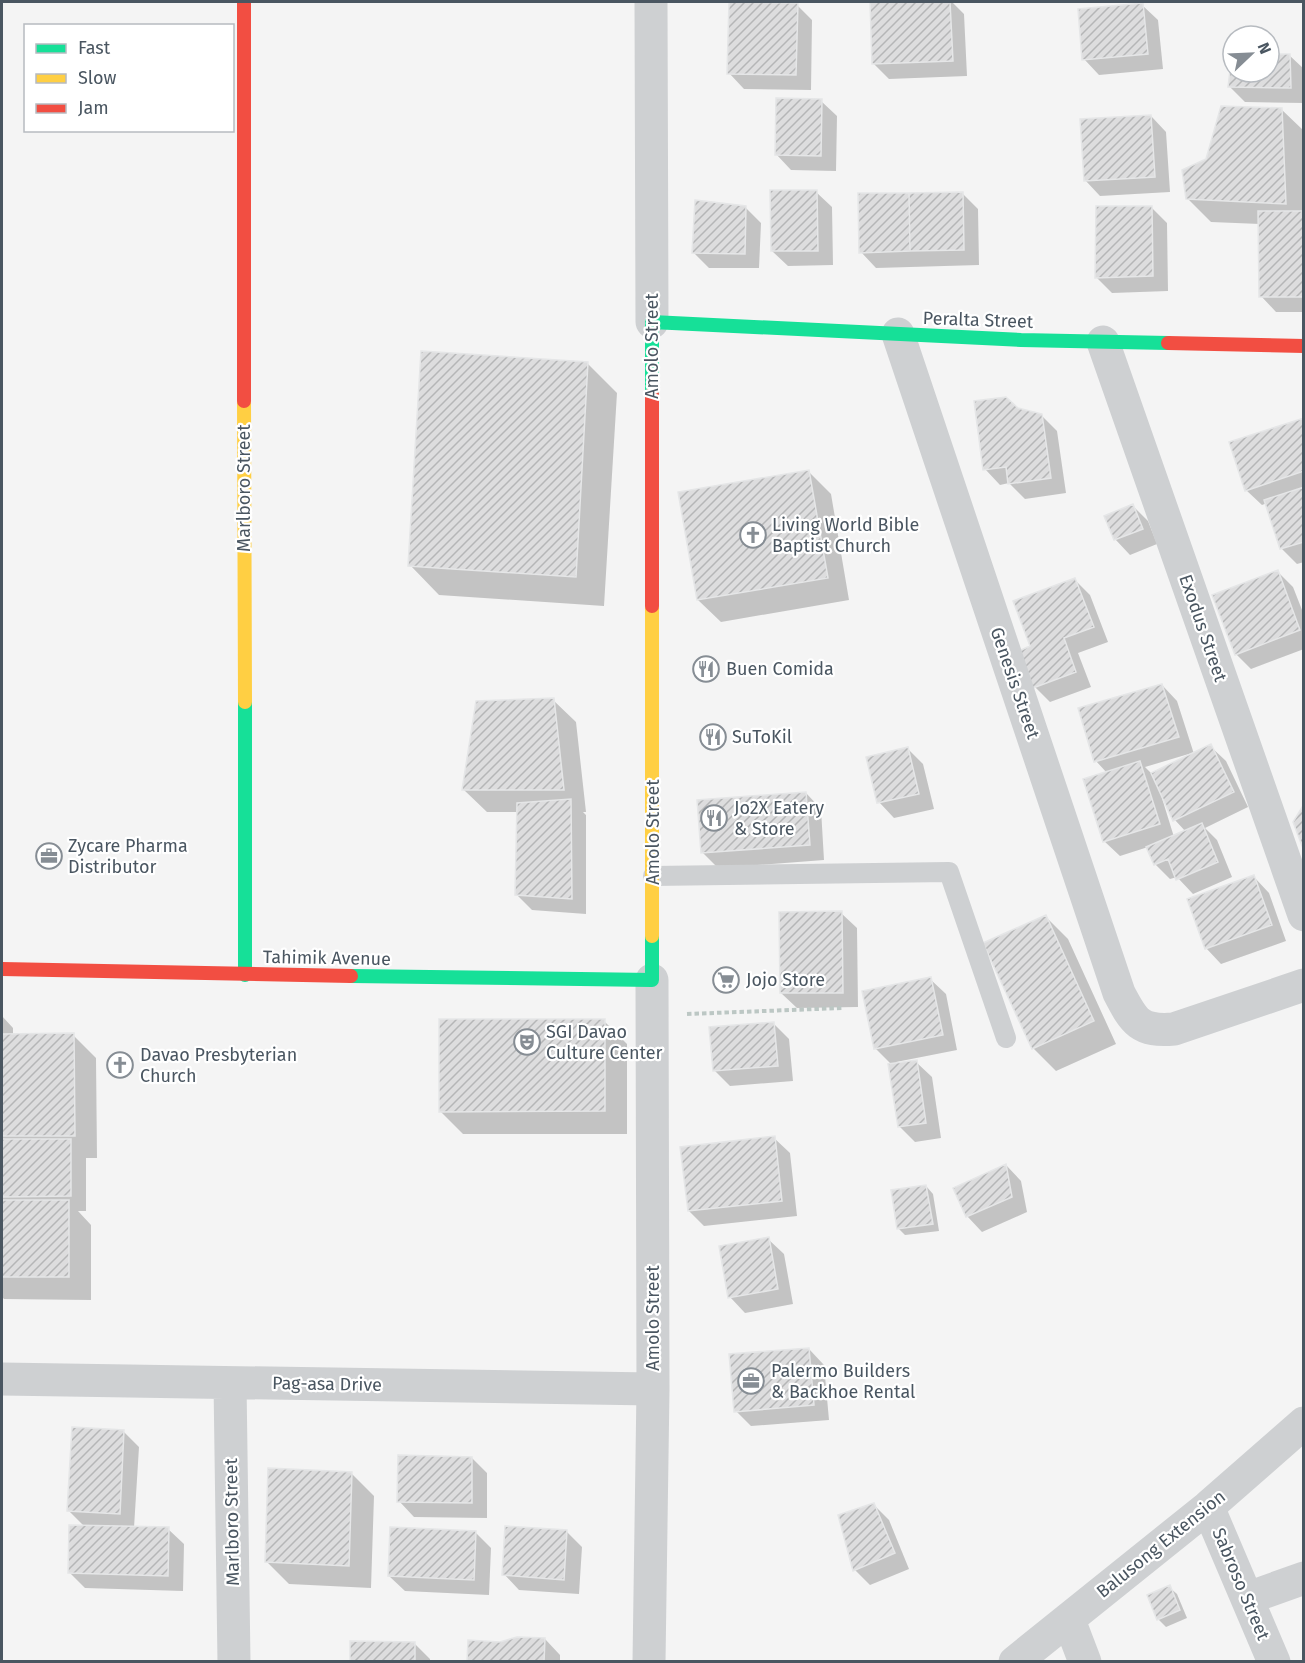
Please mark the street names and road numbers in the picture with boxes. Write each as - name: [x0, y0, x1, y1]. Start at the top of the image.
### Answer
- street label: Amolo Street: [641, 293, 663, 399]
- street label: Peralta Street: [922, 307, 1034, 333]
- street label: Marlboro Street: [233, 424, 255, 552]
- street label: Exodus Street: [1174, 571, 1232, 685]
- street label: Genesis Street: [986, 624, 1045, 742]
- street label: Amolo Street: [642, 779, 664, 885]
- street label: Tahimik Avenue: [263, 946, 391, 970]
- street label: Amolo Street: [642, 1265, 664, 1371]
- street label: Pag-asa Drive: [272, 1372, 382, 1396]
- street label: Marlboro Street: [220, 1457, 244, 1586]
- street label: Balusong Extension: [1092, 1485, 1230, 1603]
- street label: Sabroso Street: [1207, 1525, 1275, 1644]

